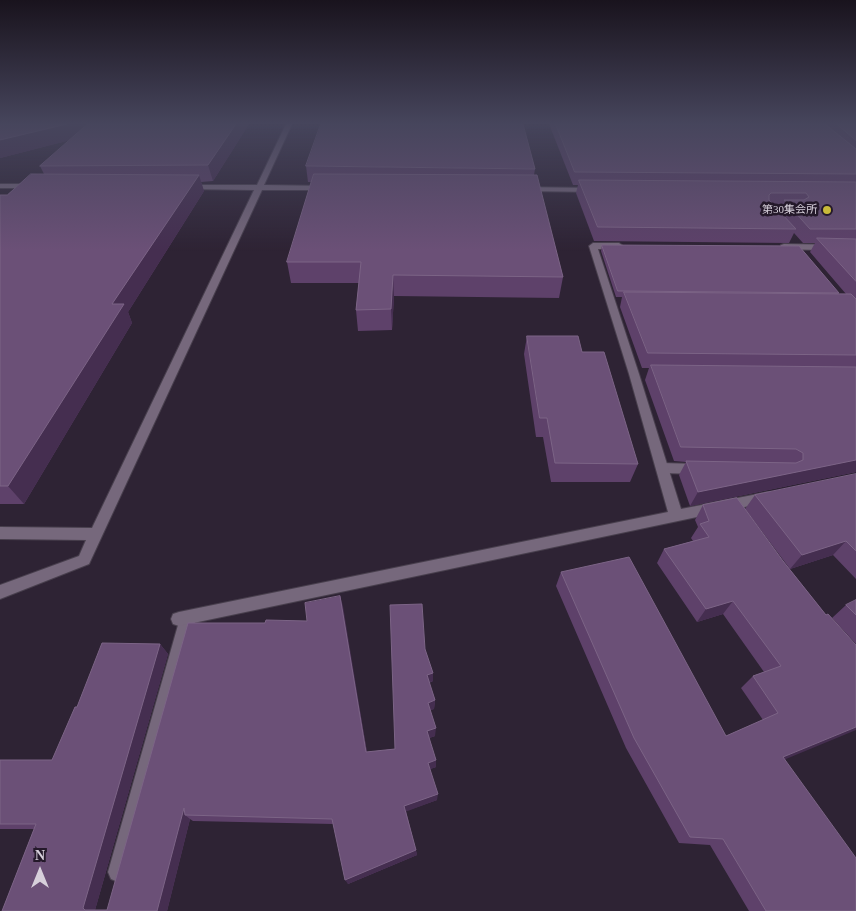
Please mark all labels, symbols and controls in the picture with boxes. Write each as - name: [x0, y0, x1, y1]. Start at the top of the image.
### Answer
- place label: 第30集会所: [762, 203, 817, 217]
- marker: 第30集会所: [821, 204, 833, 216]
- north arrow: [15, 846, 65, 896]
- text: N: [35, 848, 45, 863]

